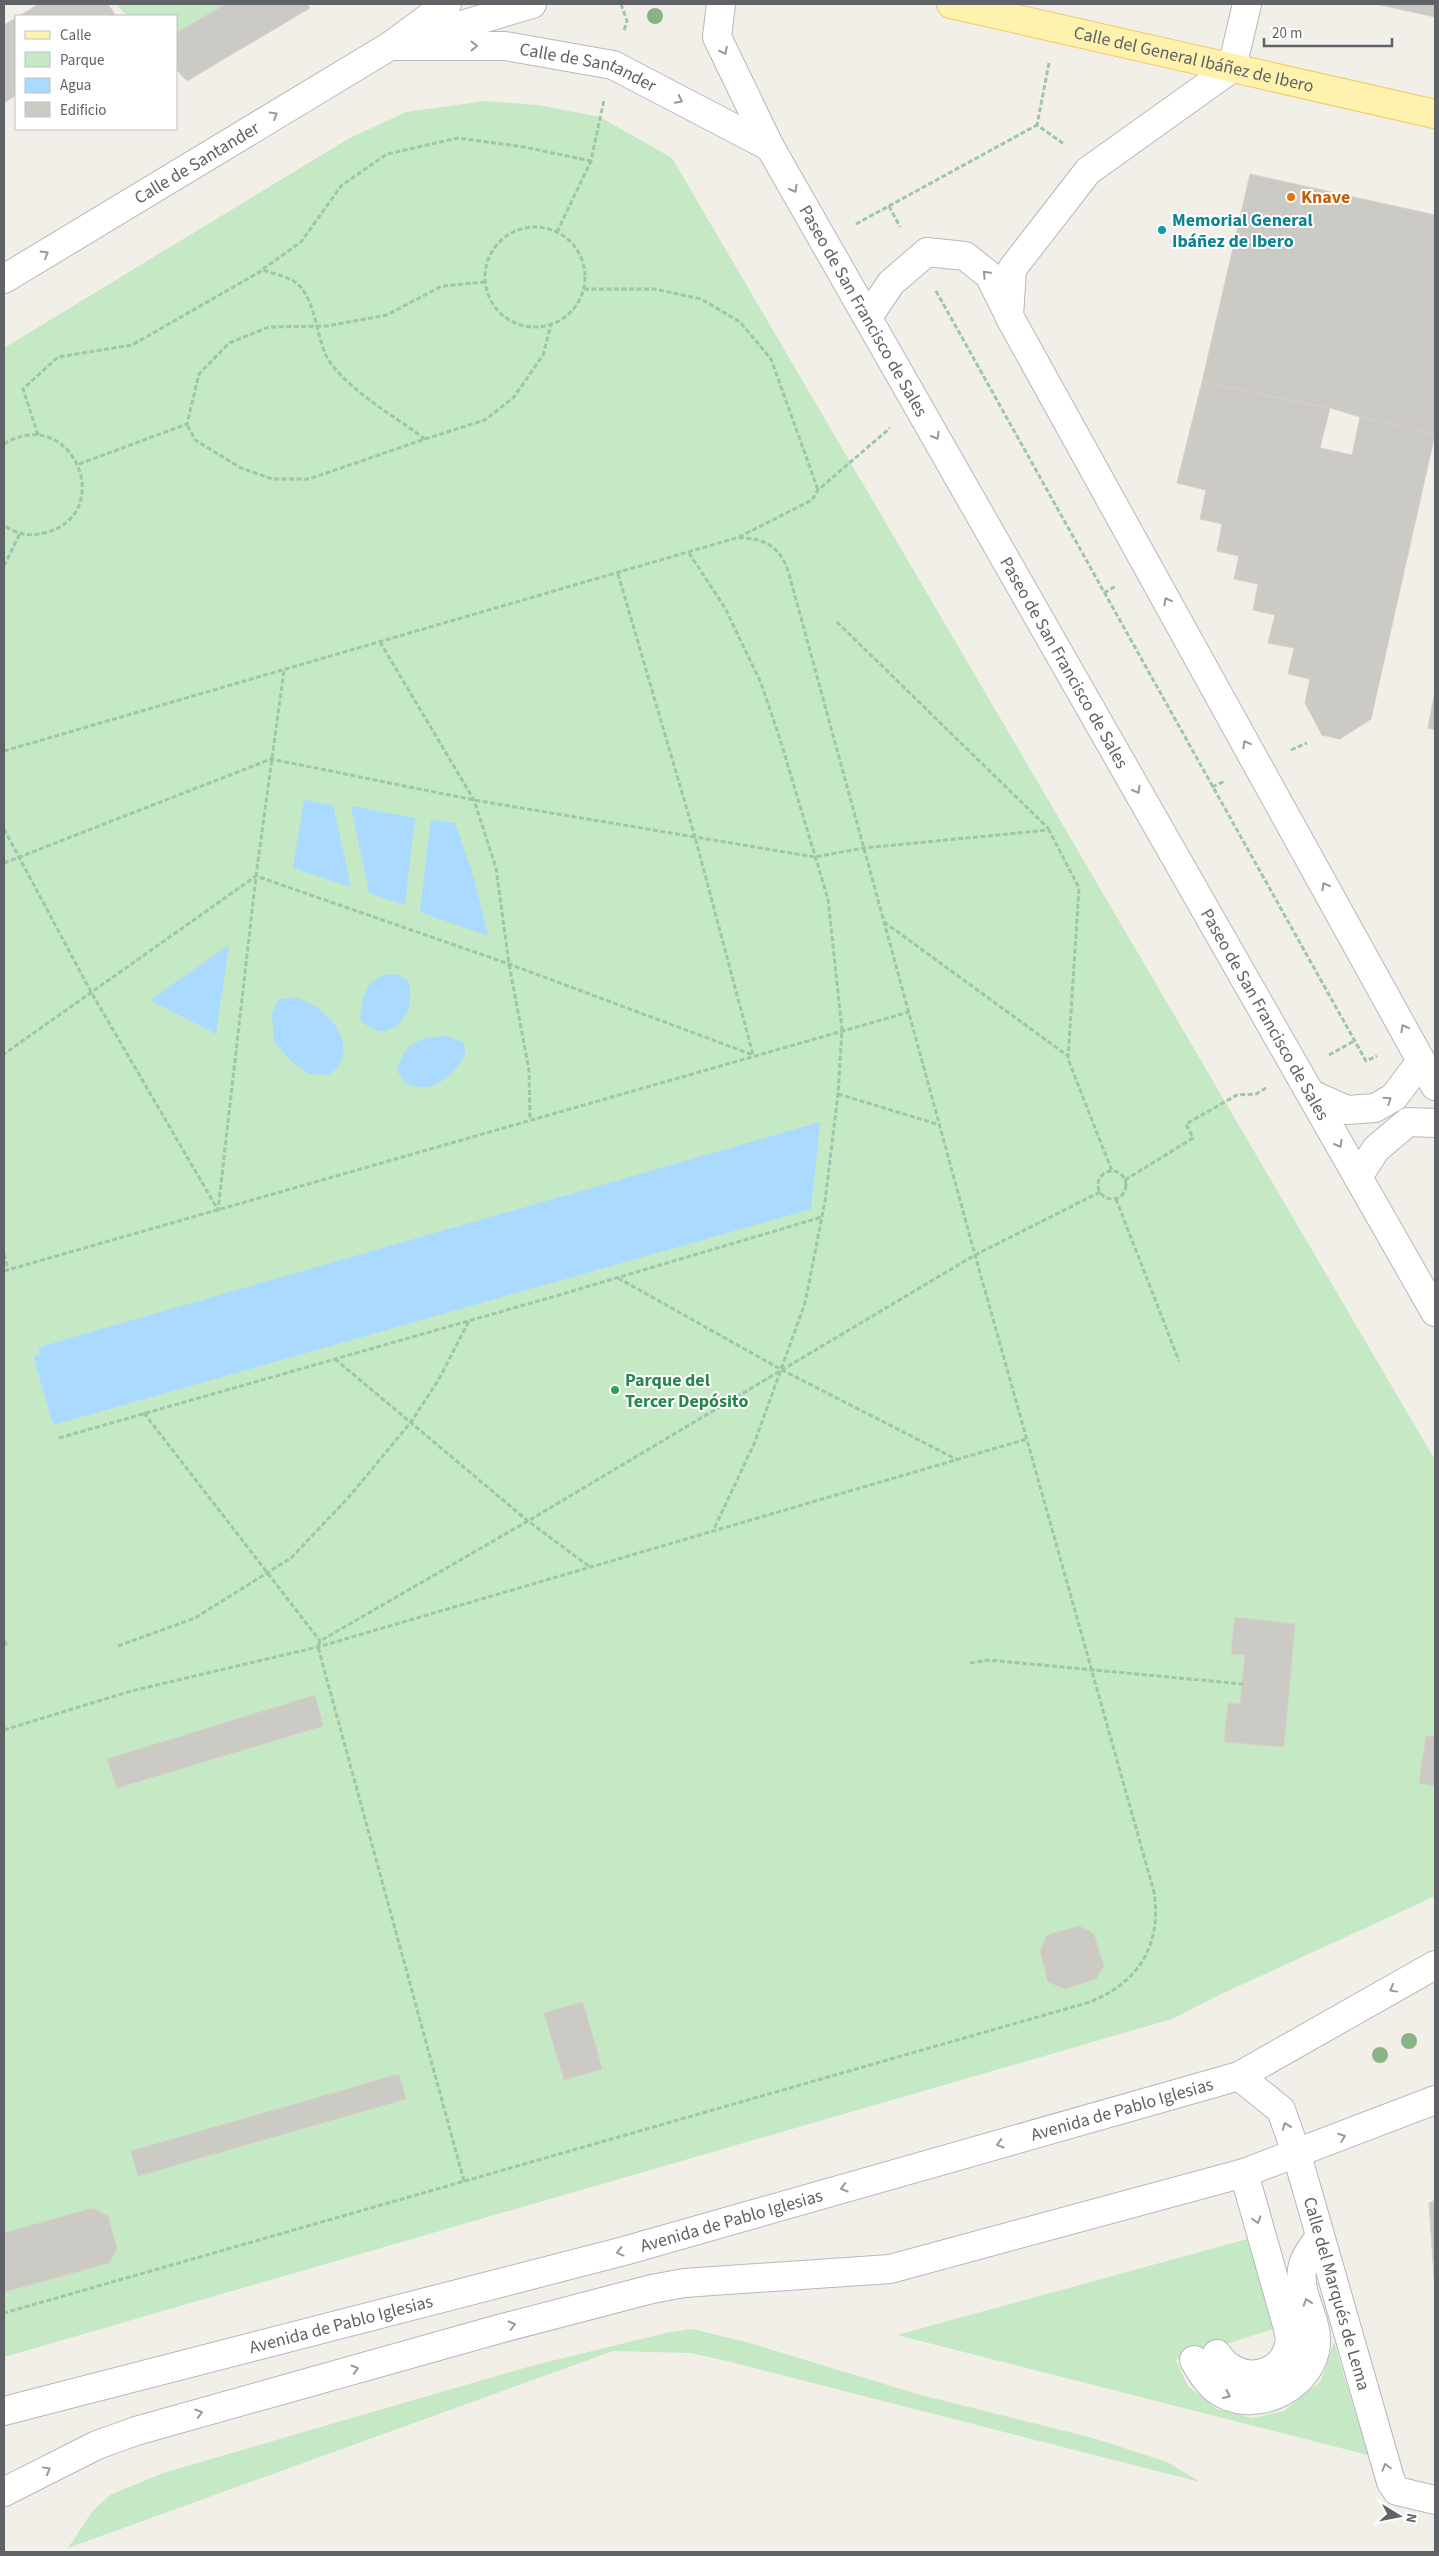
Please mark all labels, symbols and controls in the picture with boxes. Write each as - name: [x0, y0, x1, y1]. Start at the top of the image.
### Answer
- legend: [15, 15, 178, 130]
- scale bar: [1264, 15, 1392, 47]
- street label: Calle del General Ibáñez de Ibero: [1071, 20, 1316, 99]
- text: 20 m: [1272, 23, 1302, 44]
- text: Calle: [60, 25, 91, 46]
- street label: Calle de Santander: [518, 36, 661, 98]
- one-way arrow: [470, 41, 478, 51]
- one-way arrow: [718, 46, 728, 55]
- text: Parque: [60, 50, 104, 71]
- text: Agua: [60, 75, 91, 96]
- one-way arrow: [673, 94, 682, 104]
- text: Edificio: [60, 100, 107, 121]
- one-way arrow: [269, 112, 278, 122]
- street label: Calle de Santander: [129, 115, 265, 210]
- one-way arrow: [788, 184, 798, 193]
- place label: Knave: [1301, 185, 1350, 210]
- marker: Knave: [1285, 191, 1297, 203]
- street label: Paseo de San Francisco de Sales: [793, 200, 934, 421]
- place label: Memorial General Ibáñez de Ibero: [1172, 208, 1313, 254]
- marker: Memorial General Ibáñez de Ibero: [1156, 224, 1168, 236]
- one-way arrow: [40, 250, 49, 260]
- one-way arrow: [983, 271, 992, 280]
- one-way arrow: [929, 431, 939, 440]
- street label: Paseo de San Francisco de Sales: [994, 552, 1135, 773]
- one-way arrow: [1164, 598, 1174, 607]
- one-way arrow: [1242, 740, 1252, 749]
- one-way arrow: [1131, 785, 1141, 794]
- one-way arrow: [1321, 882, 1331, 891]
- street label: Paseo de San Francisco de Sales: [1195, 904, 1335, 1125]
- one-way arrow: [1400, 1024, 1410, 1033]
- one-way arrow: [1383, 1097, 1392, 1106]
- one-way arrow: [1333, 1139, 1343, 1148]
- place label: Parque del Tercer Depósito: [625, 1368, 748, 1414]
- marker: Parque del Tercer Depósito: [609, 1384, 621, 1396]
- one-way arrow: [1389, 1983, 1398, 1993]
- street label: Avenida de Pablo Iglesias: [1028, 2071, 1216, 2147]
- one-way arrow: [1282, 2122, 1292, 2131]
- one-way arrow: [1337, 2133, 1346, 2143]
- one-way arrow: [996, 2138, 1005, 2148]
- street label: Avenida de Pablo Iglesias: [637, 2183, 826, 2258]
- one-way arrow: [840, 2183, 848, 2193]
- street label: Calle del Marqués de Lema: [1297, 2194, 1377, 2393]
- one-way arrow: [1252, 2215, 1262, 2223]
- one-way arrow: [616, 2246, 625, 2257]
- street label: Avenida de Pablo Iglesias: [246, 2288, 436, 2360]
- one-way arrow: [1303, 2299, 1313, 2307]
- one-way arrow: [507, 2321, 515, 2331]
- one-way arrow: [351, 2364, 360, 2375]
- one-way arrow: [1222, 2388, 1231, 2399]
- one-way arrow: [194, 2408, 203, 2419]
- one-way arrow: [1381, 2463, 1391, 2471]
- one-way arrow: [42, 2466, 51, 2476]
- north arrow: [1374, 2491, 1424, 2541]
- text: N: [1400, 2512, 1421, 2524]

